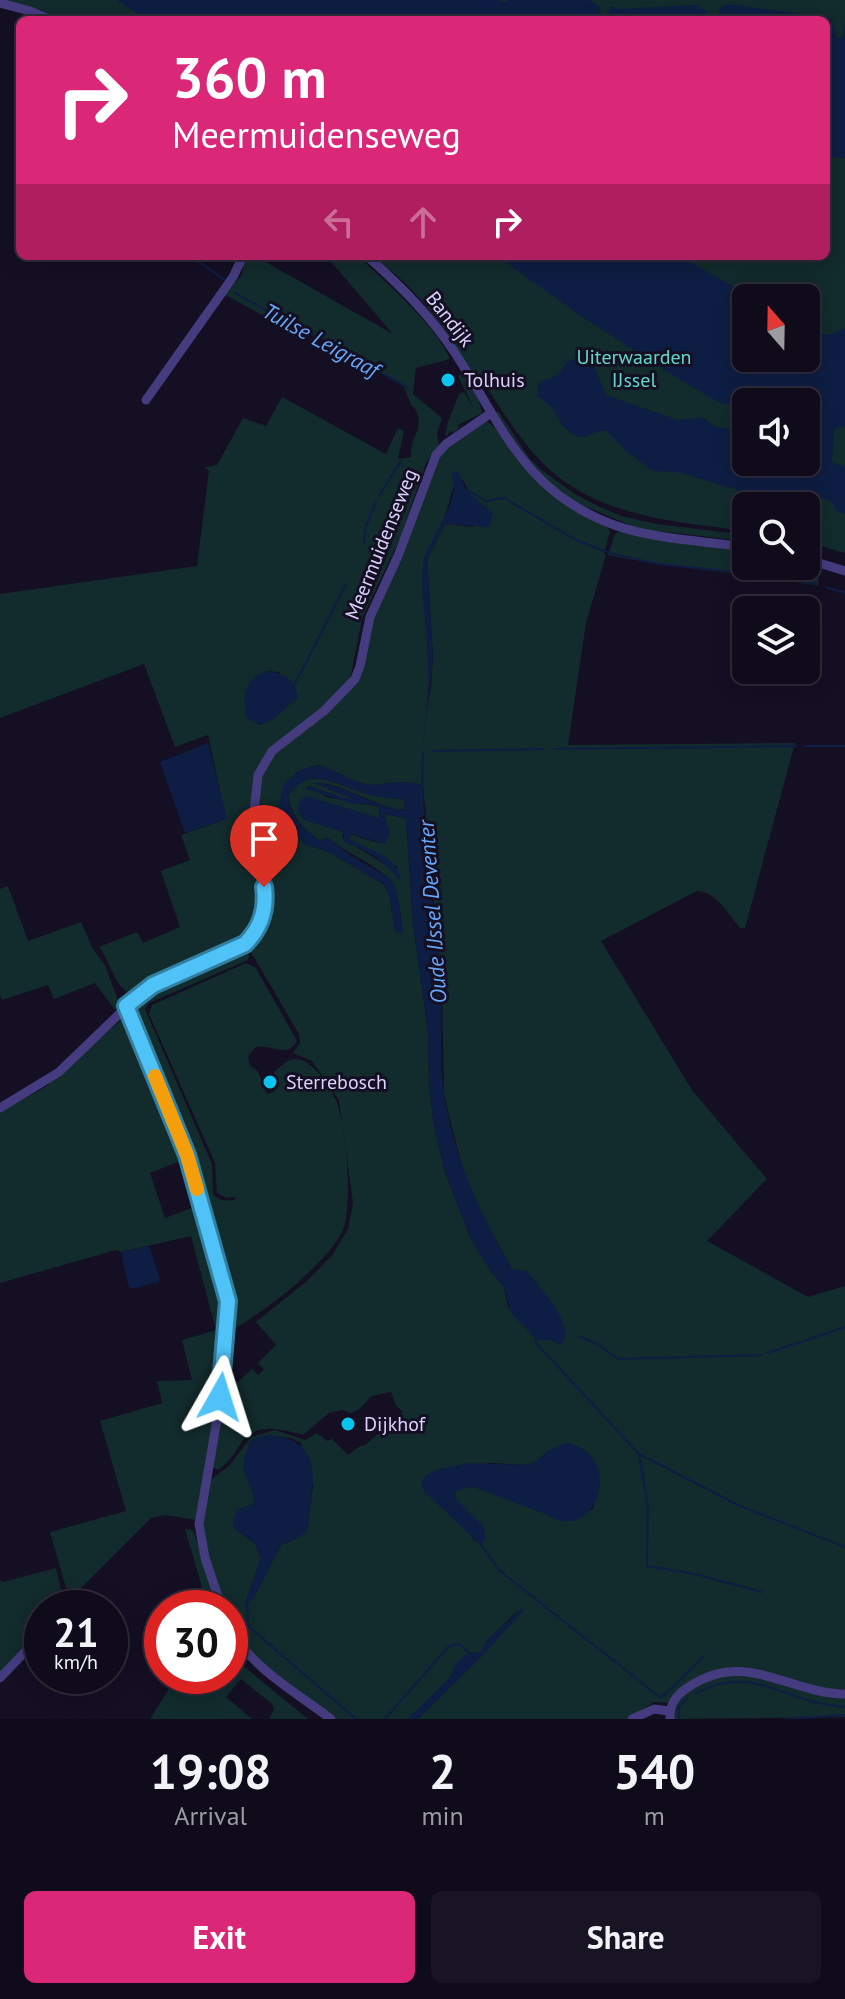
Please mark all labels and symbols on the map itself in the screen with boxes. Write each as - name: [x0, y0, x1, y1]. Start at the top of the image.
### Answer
- north arrow: [732, 284, 820, 372]
- street label: Bandijk: [420, 286, 480, 352]
- water label: Tuilse Leigraaf: [258, 297, 387, 385]
- park label: Uiterwaarden IJssel: [576, 344, 692, 393]
- place label: Tolhuis: [464, 367, 525, 393]
- marker: Tolhuis: [439, 371, 457, 389]
- street label: Meermuidenseweg: [339, 465, 423, 623]
- pin: [230, 805, 298, 887]
- water label: Oude IJssel Deventer: [411, 818, 452, 1005]
- place label: Sterrebosch: [286, 1069, 387, 1095]
- marker: Sterrebosch: [261, 1073, 279, 1091]
- position arrow: [178, 1355, 262, 1439]
- place label: Dijkhof: [364, 1411, 427, 1437]
- marker: Dijkhof: [339, 1415, 357, 1433]
- speed limit sign: 30: [144, 1590, 248, 1694]

